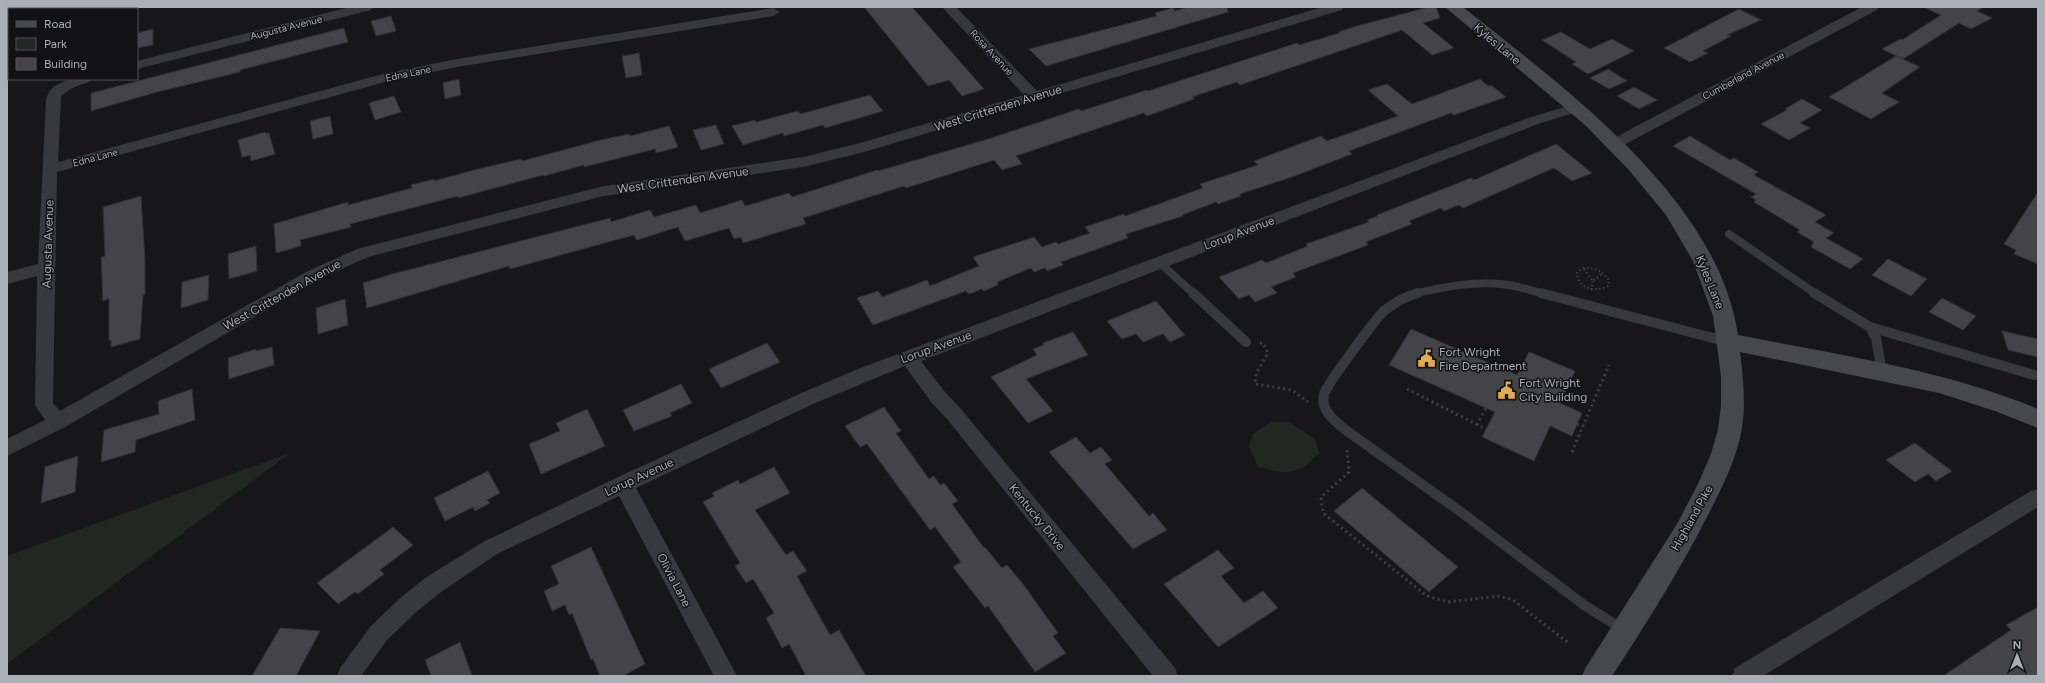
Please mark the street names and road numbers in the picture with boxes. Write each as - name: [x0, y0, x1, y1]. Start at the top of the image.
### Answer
- street label: Augusta Avenue: [249, 12, 324, 43]
- street label: Kyles Lane: [1471, 20, 1524, 68]
- street label: Rosa Avenue: [967, 27, 1017, 78]
- street label: Cumberland Avenue: [1700, 48, 1787, 103]
- street label: Edna Lane: [384, 62, 433, 85]
- street label: West Crittenden Avenue: [933, 82, 1064, 134]
- street label: Edna Lane: [71, 145, 120, 170]
- street label: West Crittenden Avenue: [617, 164, 750, 196]
- street label: Augusta Avenue: [39, 199, 57, 288]
- street label: Lorup Avenue: [1202, 213, 1277, 253]
- street label: Kyles Lane: [1693, 253, 1727, 311]
- street label: West Crittenden Avenue: [221, 257, 344, 333]
- street label: Lorup Avenue: [899, 328, 974, 366]
- street label: Lorup Avenue: [602, 455, 676, 499]
- street label: Kentucky Drive: [1006, 481, 1068, 553]
- street label: Highland Pike: [1668, 482, 1716, 553]
- street label: Olivia Lane: [654, 551, 694, 609]

